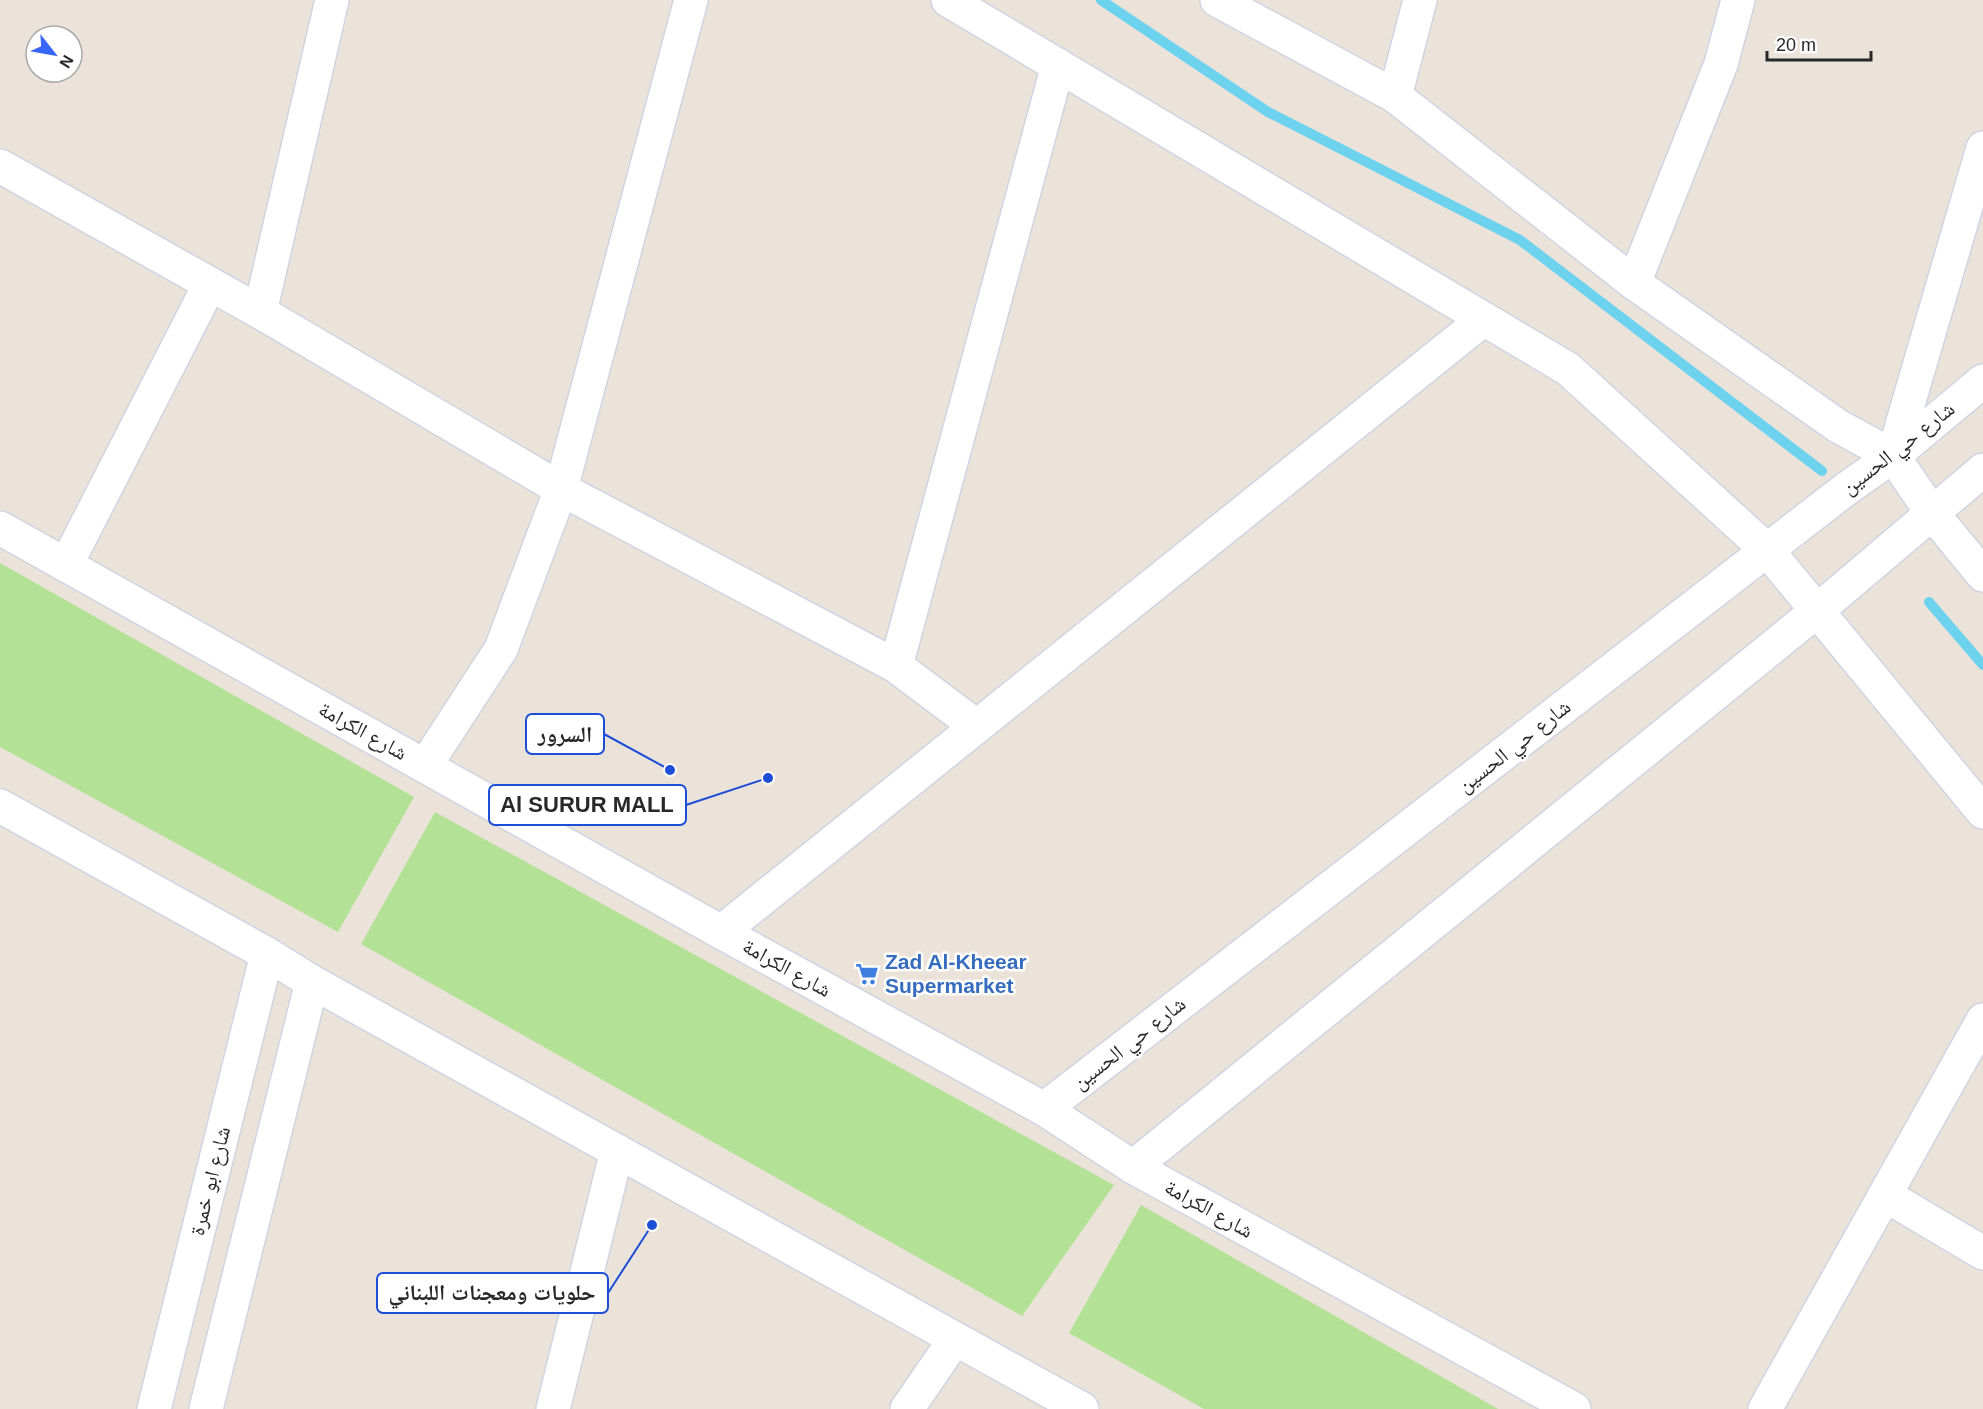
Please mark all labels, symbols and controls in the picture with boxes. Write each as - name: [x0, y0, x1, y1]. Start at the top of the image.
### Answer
- north arrow: [24, 24, 84, 84]
- scale bar: [1767, 24, 1870, 62]
- text: 20 m: [1776, 35, 1816, 55]
- text: N: [56, 52, 77, 71]
- street label: شارع حي الحسين: [1837, 397, 1962, 503]
- street label: شارع حي الحسين: [1453, 695, 1578, 801]
- street label: شارع الكرامة: [314, 697, 411, 766]
- callout: السرور: [526, 714, 604, 754]
- text: السرور: [537, 722, 592, 747]
- callout: Al SURUR MALL: [489, 785, 686, 825]
- text: Al SURUR MALL: [500, 792, 674, 817]
- street label: شارع الكرامة: [738, 934, 835, 1003]
- place label: Zad Al-Kheear Supermarket: [885, 950, 1027, 997]
- supermarket icon: Zad Al-Kheear Supermarket: [854, 961, 880, 987]
- street label: شارع حي الحسين: [1068, 992, 1193, 1098]
- street label: شارع ابو خمرة: [185, 1124, 236, 1238]
- street label: شارع الكرامة: [1160, 1175, 1257, 1244]
- callout: حلويات ومعجنات اللبناني: [377, 1273, 608, 1313]
- text: حلويات ومعجنات اللبناني: [388, 1280, 596, 1309]

